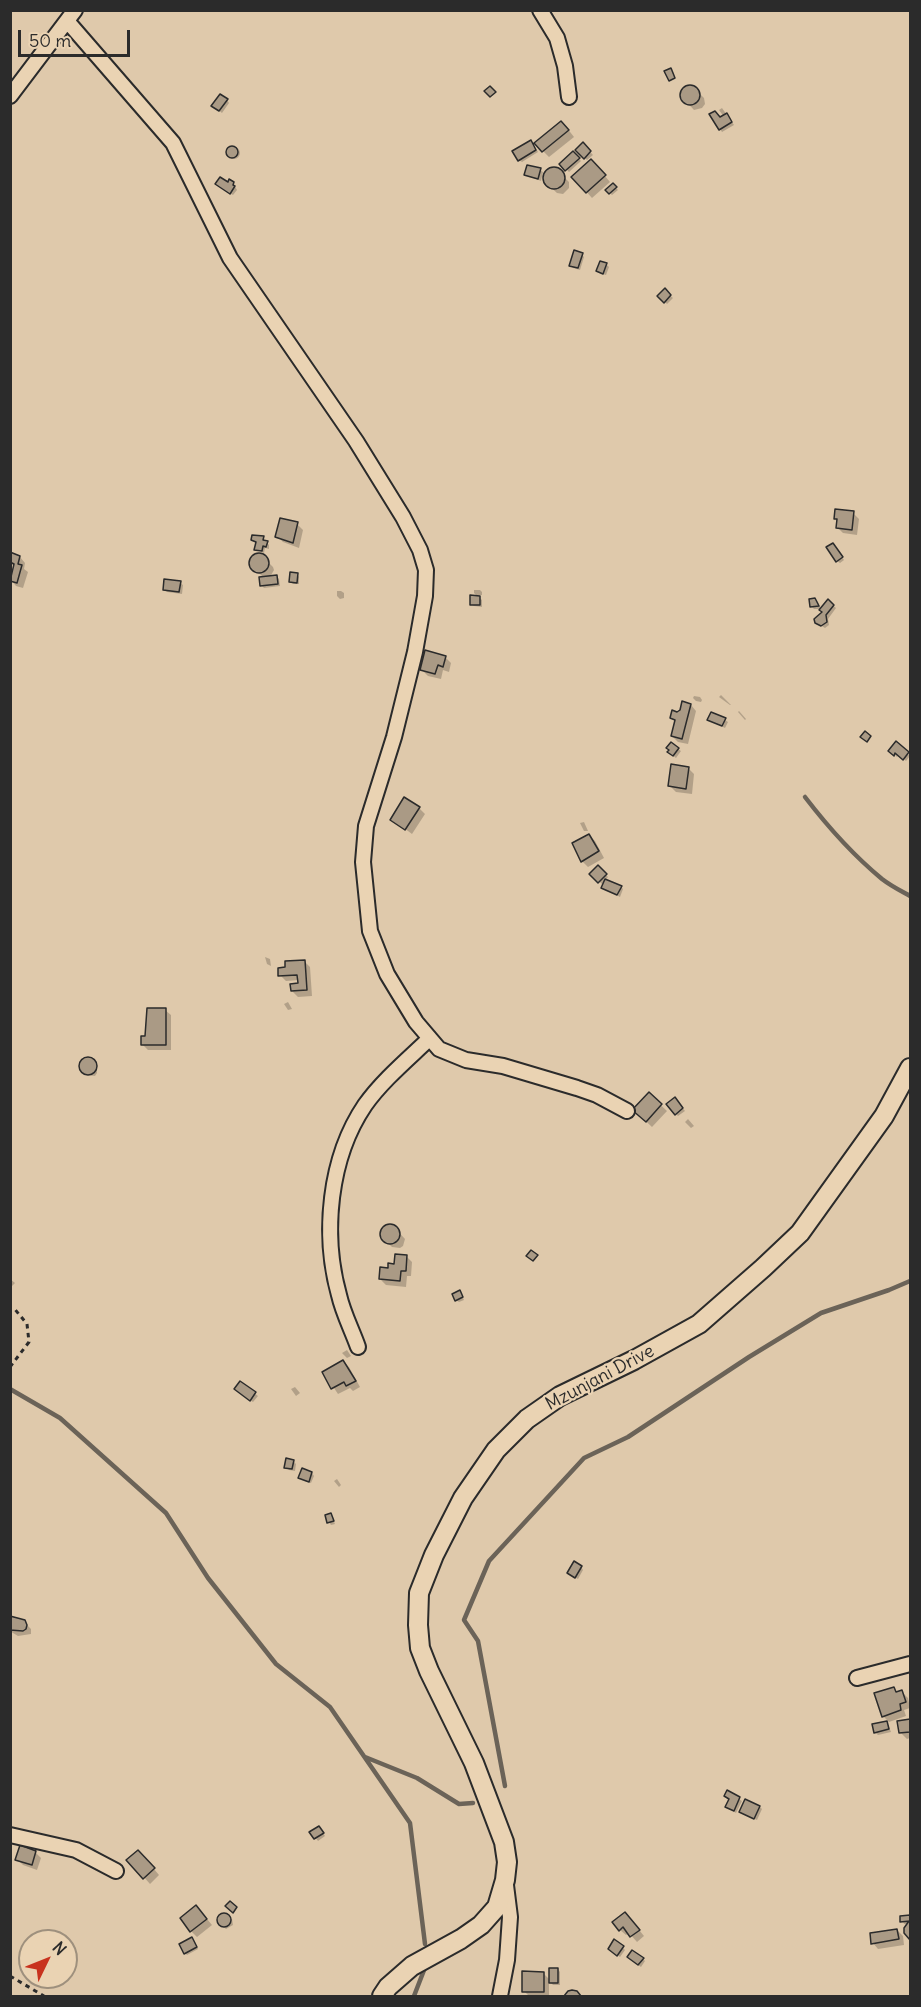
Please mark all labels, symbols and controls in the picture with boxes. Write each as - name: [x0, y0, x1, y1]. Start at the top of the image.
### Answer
- scale bar: [21, 18, 134, 56]
- text: 50 m: [29, 29, 71, 52]
- street label: Mzunjani Drive: [542, 1340, 658, 1416]
- north arrow: [18, 1929, 78, 1989]
- text: N: [49, 1937, 71, 1959]

